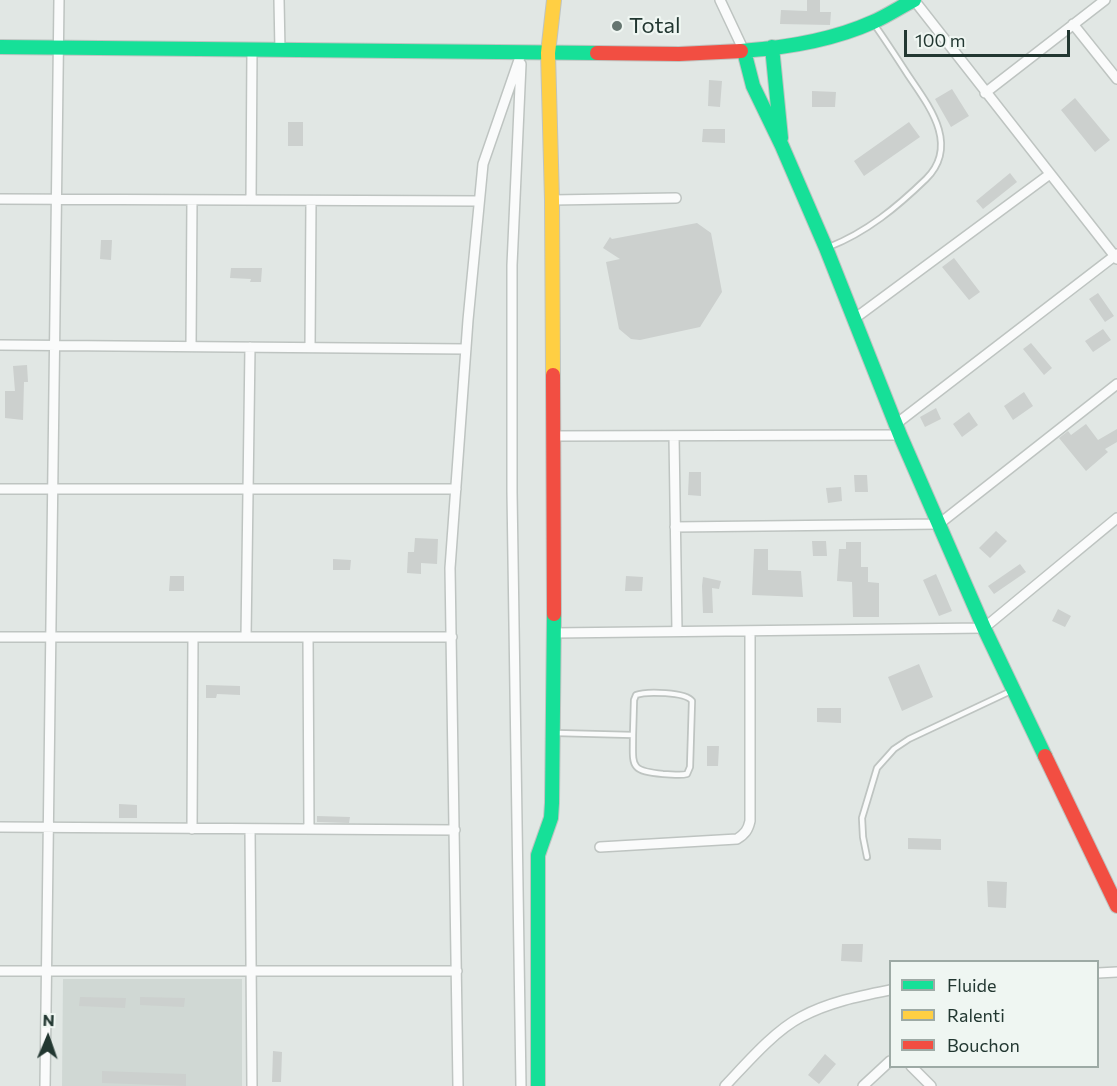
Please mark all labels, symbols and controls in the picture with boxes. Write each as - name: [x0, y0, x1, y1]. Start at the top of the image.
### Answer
- place label: Total: [629, 13, 681, 39]
- scale bar: [907, 18, 1074, 56]
- marker: Total: [610, 19, 624, 33]
- text: 100 m: [915, 29, 965, 51]
- legend: [889, 960, 1099, 1068]
- text: Fluide: [947, 974, 996, 996]
- text: Ralenti: [947, 1004, 1005, 1026]
- north arrow: [18, 1008, 78, 1068]
- text: N: [42, 1010, 55, 1029]
- text: Bouchon: [947, 1034, 1020, 1056]

